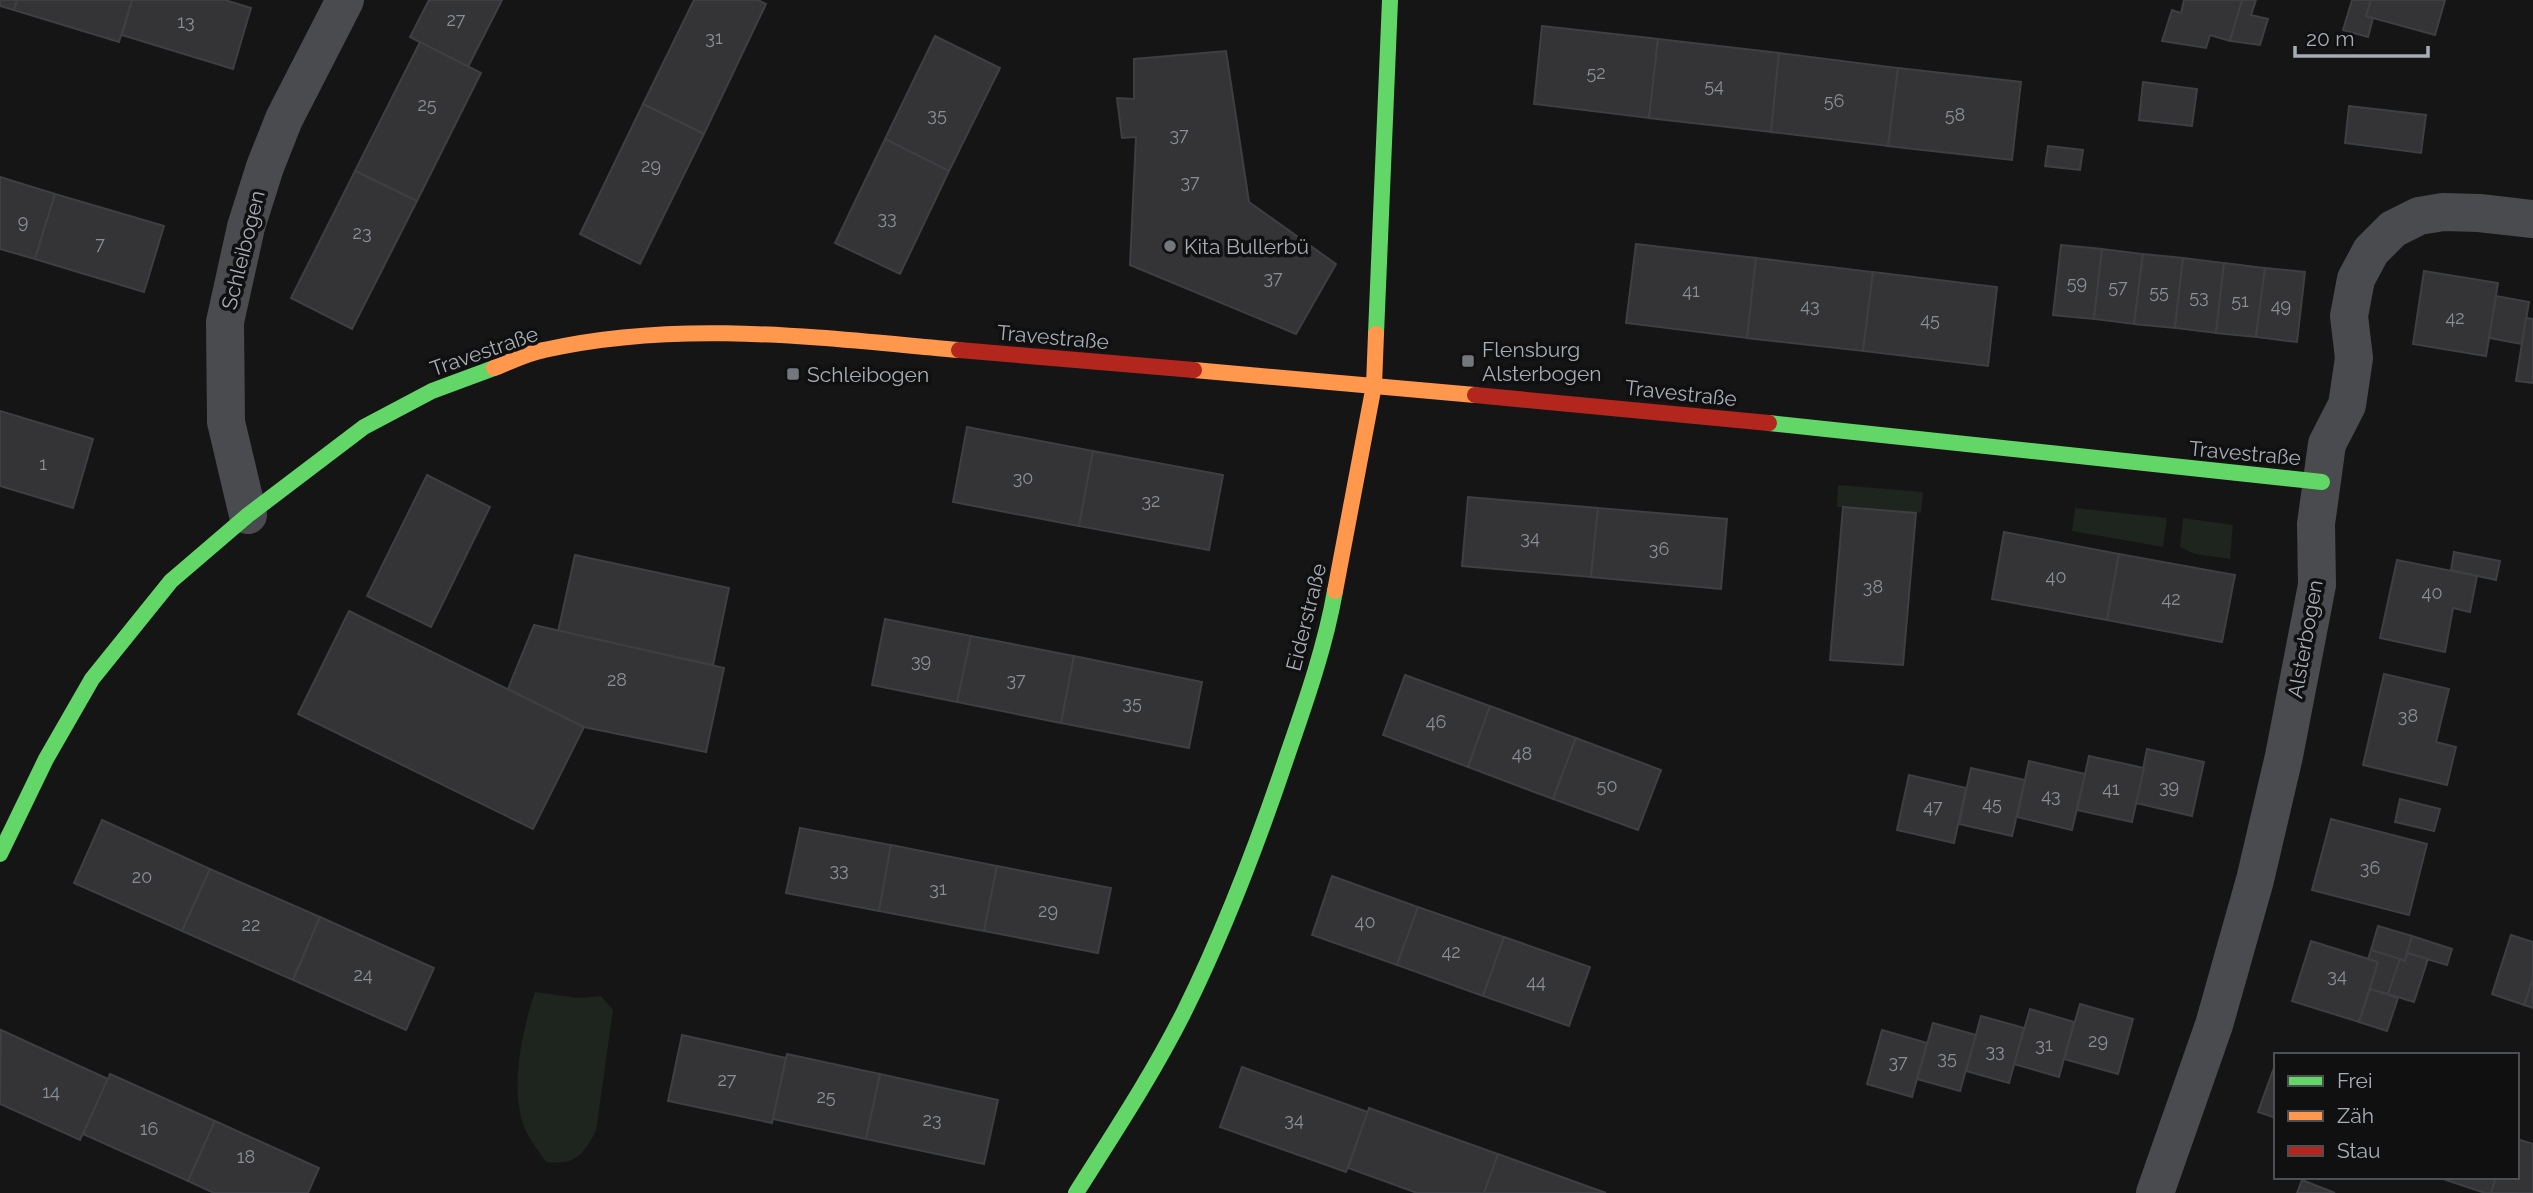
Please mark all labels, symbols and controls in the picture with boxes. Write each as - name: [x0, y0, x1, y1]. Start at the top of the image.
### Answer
- house number: 27: [446, 9, 466, 30]
- house number: 13: [177, 11, 195, 32]
- scale bar: [2295, 14, 2428, 58]
- text: 20 m: [2306, 26, 2354, 51]
- house number: 31: [705, 27, 723, 48]
- house number: 52: [1586, 62, 1606, 83]
- house number: 54: [1704, 75, 1724, 96]
- house number: 56: [1824, 90, 1844, 111]
- house number: 25: [417, 94, 437, 115]
- house number: 35: [927, 104, 947, 125]
- house number: 58: [1945, 104, 1965, 125]
- house number: 37: [1169, 124, 1189, 145]
- house number: 29: [641, 155, 661, 176]
- house number: 37: [1180, 171, 1200, 192]
- street label: Schleibogen: [216, 188, 270, 312]
- house number: 33: [877, 207, 897, 228]
- house number: 9: [18, 211, 28, 232]
- house number: 23: [353, 222, 372, 243]
- house number: 7: [95, 233, 105, 254]
- place label: Kita Bullerbü: [1184, 234, 1309, 259]
- marker: Kita Bullerbü: [1162, 238, 1178, 254]
- house number: 37: [1263, 267, 1283, 288]
- house number: 59: [2067, 272, 2087, 293]
- house number: 57: [2108, 276, 2128, 297]
- house number: 41: [1682, 280, 1700, 301]
- house number: 55: [2149, 281, 2169, 302]
- house number: 53: [2189, 286, 2209, 307]
- house number: 51: [2231, 290, 2249, 311]
- house number: 43: [1800, 295, 1820, 316]
- house number: 49: [2271, 295, 2291, 316]
- house number: 42: [2445, 307, 2465, 328]
- house number: 45: [1920, 309, 1940, 330]
- street label: Travestraße: [996, 320, 1110, 354]
- street label: Travestraße: [427, 321, 541, 381]
- place label: Flensburg Alsterbogen: [1482, 337, 1602, 386]
- marker: Flensburg Alsterbogen: [1460, 353, 1476, 369]
- place label: Schleibogen: [807, 362, 929, 387]
- marker: Schleibogen: [785, 366, 801, 382]
- street label: Travestraße: [1624, 375, 1738, 411]
- street label: Travestraße: [2188, 436, 2302, 470]
- house number: 1: [39, 453, 47, 474]
- house number: 30: [1013, 467, 1033, 488]
- house number: 32: [1142, 490, 1161, 511]
- house number: 34: [1520, 527, 1540, 548]
- house number: 36: [1649, 538, 1669, 559]
- street label: Eiderstraße: [1281, 561, 1331, 673]
- house number: 40: [2046, 566, 2066, 587]
- house number: 38: [1863, 576, 1883, 597]
- street label: Alsterbogen: [2282, 578, 2328, 700]
- house number: 40: [2422, 582, 2442, 603]
- house number: 42: [2161, 588, 2181, 609]
- house number: 39: [911, 650, 931, 671]
- house number: 28: [607, 669, 627, 690]
- house number: 37: [1006, 669, 1026, 690]
- house number: 35: [1122, 692, 1142, 713]
- house number: 38: [2398, 705, 2418, 726]
- house number: 46: [1426, 711, 1446, 732]
- house number: 48: [1512, 743, 1532, 764]
- house number: 50: [1597, 775, 1617, 796]
- house number: 39: [2159, 776, 2179, 797]
- house number: 41: [2102, 778, 2120, 799]
- house number: 43: [2041, 785, 2061, 806]
- house number: 45: [1982, 793, 2002, 814]
- house number: 47: [1923, 796, 1943, 817]
- house number: 36: [2360, 857, 2380, 878]
- house number: 33: [829, 859, 849, 880]
- house number: 20: [132, 866, 152, 887]
- house number: 31: [929, 878, 947, 899]
- house number: 29: [1038, 900, 1058, 921]
- house number: 40: [1355, 911, 1375, 932]
- house number: 22: [242, 914, 260, 935]
- house number: 42: [1441, 941, 1461, 962]
- house number: 24: [353, 964, 373, 985]
- house number: 34: [2327, 965, 2347, 986]
- house number: 44: [1526, 971, 1546, 992]
- house number: 29: [2088, 1030, 2108, 1051]
- house number: 31: [2035, 1034, 2053, 1055]
- house number: 33: [1985, 1040, 2005, 1061]
- house number: 35: [1937, 1047, 1957, 1068]
- house number: 37: [1888, 1051, 1908, 1072]
- legend: [2274, 1053, 2519, 1179]
- text: Frei: [2337, 1068, 2373, 1093]
- house number: 27: [717, 1069, 737, 1090]
- house number: 14: [42, 1081, 60, 1102]
- house number: 25: [816, 1086, 836, 1107]
- text: Zäh: [2337, 1103, 2374, 1128]
- house number: 23: [923, 1109, 942, 1130]
- house number: 34: [1284, 1109, 1304, 1130]
- house number: 16: [140, 1118, 158, 1139]
- text: Stau: [2337, 1138, 2381, 1163]
- house number: 18: [237, 1146, 255, 1167]

